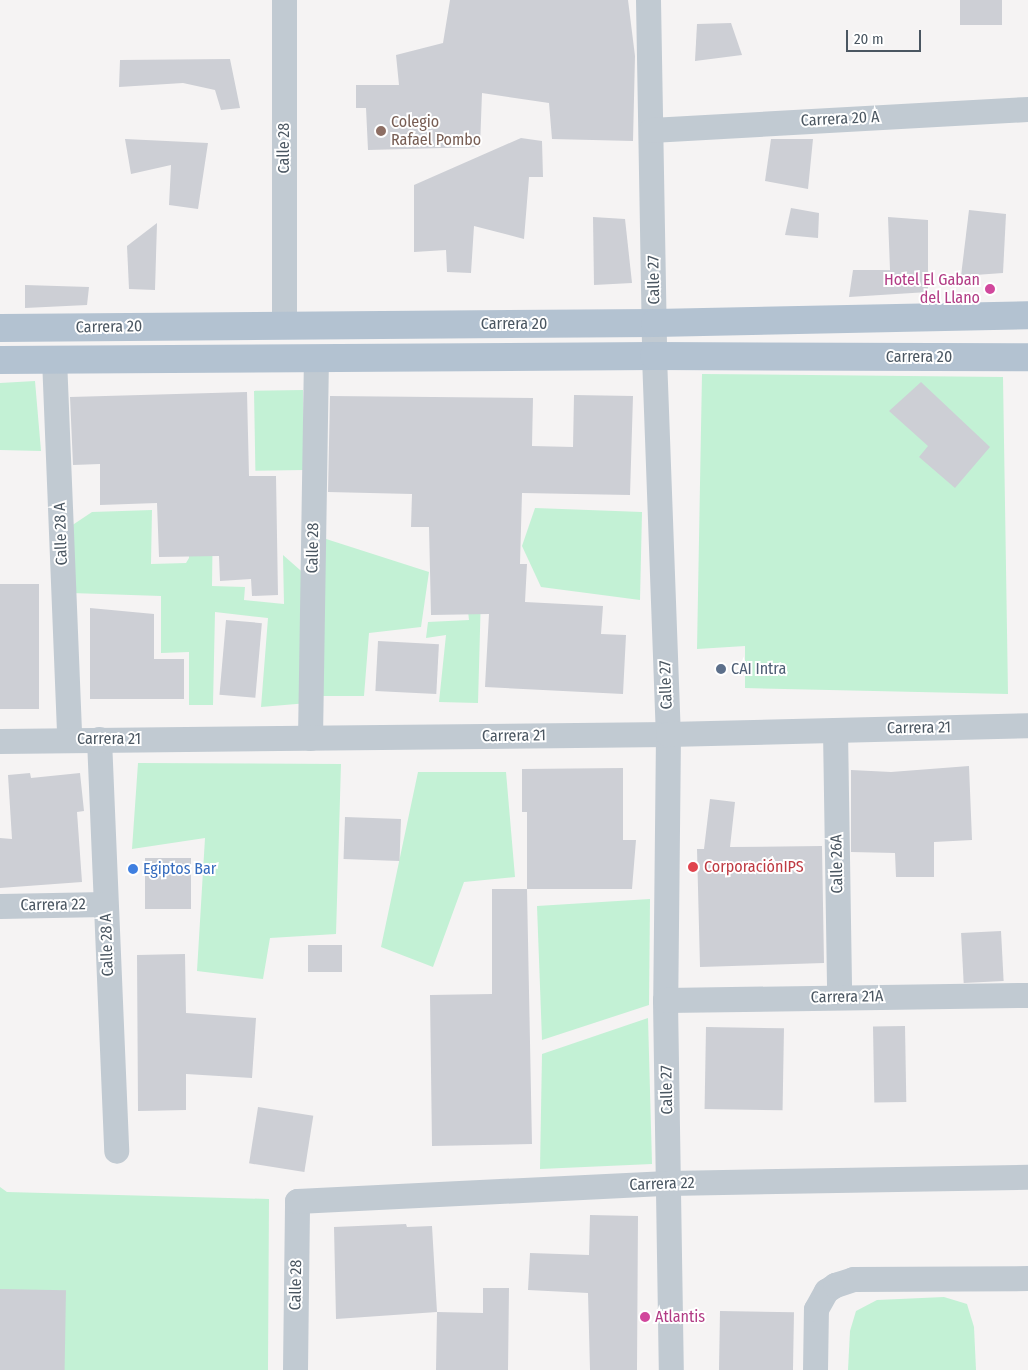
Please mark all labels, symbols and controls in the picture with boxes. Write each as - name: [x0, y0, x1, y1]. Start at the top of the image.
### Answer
- scale bar: [848, 20, 923, 52]
- text: 20 m: [854, 30, 884, 48]
- street label: Carrera 20 A: [800, 107, 880, 131]
- place label: Colegio Rafael Pombo: [391, 112, 481, 150]
- street label: Calle 28: [274, 123, 294, 173]
- marker: Colegio Rafael Pombo: [375, 125, 387, 137]
- street label: Calle 27: [644, 255, 664, 305]
- place label: Hotel El Gaban del Llano: [884, 270, 980, 308]
- marker: Hotel El Gaban del Llano: [984, 283, 996, 295]
- street label: Carrera 20: [481, 314, 547, 334]
- street label: Carrera 20: [76, 317, 142, 337]
- street label: Carrera 20: [886, 347, 952, 367]
- street label: Calle 28 A: [50, 502, 72, 566]
- street label: Calle 28: [303, 522, 323, 574]
- place label: CAI Intra: [731, 659, 786, 679]
- street label: Calle 27: [656, 660, 676, 710]
- marker: CAI Intra: [715, 663, 727, 675]
- street label: Carrera 21: [887, 718, 951, 738]
- street label: Carrera 21: [482, 726, 546, 746]
- street label: Carrera 21: [77, 729, 141, 749]
- street label: Calle 26A: [827, 834, 847, 894]
- place label: CorporaciónIPS: [704, 857, 804, 877]
- place label: Egiptos Bar: [143, 859, 216, 879]
- marker: CorporaciónIPS: [686, 860, 700, 874]
- marker: Egiptos Bar: [127, 863, 139, 875]
- street label: Carrera 22: [20, 895, 86, 915]
- street label: Calle 28 A: [96, 913, 118, 977]
- street label: Carrera 21A: [811, 987, 883, 1007]
- street label: Calle 27: [657, 1065, 677, 1115]
- street label: Carrera 22: [629, 1173, 695, 1195]
- street label: Calle 28: [286, 1259, 306, 1311]
- place label: Atlantis: [655, 1307, 705, 1327]
- marker: Atlantis: [639, 1311, 651, 1323]

